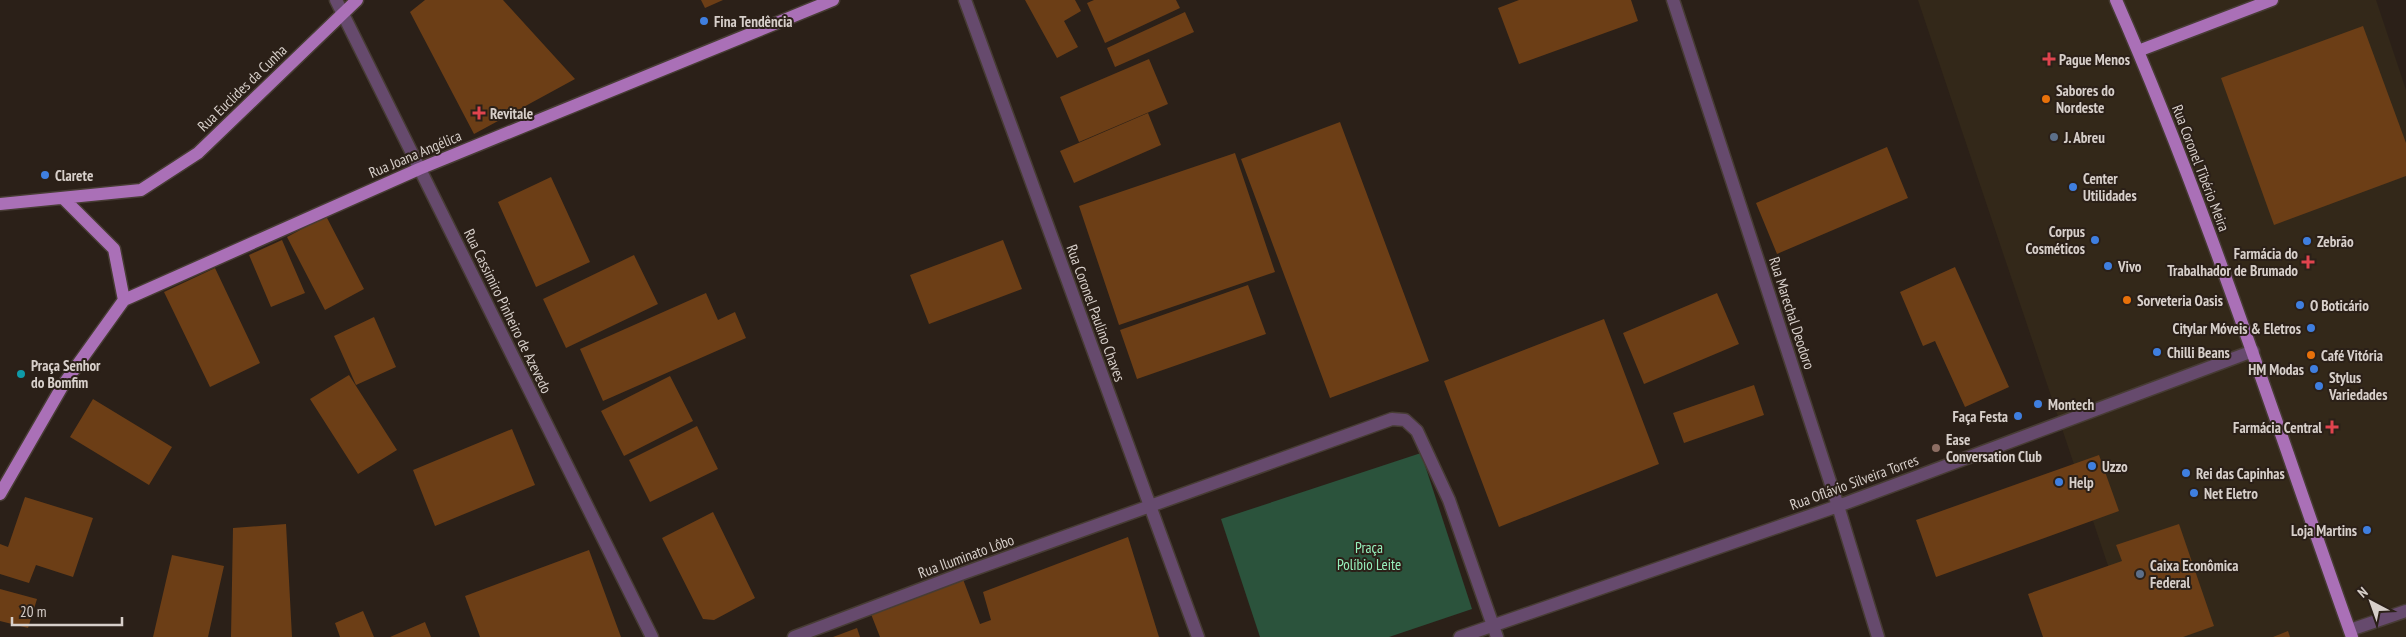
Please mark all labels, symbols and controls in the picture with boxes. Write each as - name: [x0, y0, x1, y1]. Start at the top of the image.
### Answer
- place label: Fina Tendência: [714, 12, 793, 31]
- marker: Fina Tendência: [698, 15, 710, 27]
- street label: Rua Euclides da Cunha: [193, 41, 291, 135]
- place label: Pague Menos: [2059, 50, 2130, 69]
- marker: Pague Menos: [2043, 53, 2055, 65]
- place label: Sabores do Nordeste: [2056, 81, 2115, 117]
- marker: Sabores do Nordeste: [2040, 93, 2052, 105]
- street label: Rua Coronel Tibério Meira: [2168, 102, 2234, 234]
- place label: Revitale: [490, 104, 533, 123]
- marker: Revitale: [472, 106, 486, 120]
- street label: Rua Joana Angélica: [366, 126, 464, 182]
- place label: J. Abreu: [2063, 128, 2105, 147]
- marker: J. Abreu: [2048, 131, 2060, 143]
- place label: Clarete: [55, 166, 93, 185]
- marker: Clarete: [39, 169, 51, 181]
- place label: Center Utilidades: [2083, 169, 2137, 205]
- marker: Center Utilidades: [2067, 181, 2079, 193]
- place label: Corpus Cosméticos: [2026, 222, 2085, 258]
- street label: Rua Cassimiro Pinheiro de Azevedo: [460, 226, 556, 396]
- place label: Zebrão: [2317, 232, 2354, 251]
- marker: Corpus Cosméticos: [2089, 234, 2101, 246]
- marker: Zebrão: [2301, 235, 2313, 247]
- street label: Rua Coronel Paulino Chaves: [1062, 242, 1130, 384]
- place label: Farmácia do Trabalhador de Brumado: [2167, 244, 2298, 280]
- street label: Rua Marechal Deodoro: [1765, 254, 1819, 372]
- marker: Farmácia do Trabalhador de Brumado: [2302, 256, 2314, 268]
- place label: Vivo: [2117, 257, 2142, 276]
- marker: Vivo: [2102, 260, 2114, 272]
- place label: Sorveteria Oasis: [2137, 291, 2223, 310]
- marker: Sorveteria Oasis: [2121, 294, 2133, 306]
- place label: O Boticário: [2310, 296, 2369, 315]
- marker: O Boticário: [2294, 299, 2306, 311]
- place label: Citylar Móveis & Eletros: [2173, 319, 2301, 338]
- marker: Citylar Móveis & Eletros: [2305, 322, 2317, 334]
- place label: Chilli Beans: [2167, 343, 2230, 362]
- marker: Chilli Beans: [2151, 346, 2163, 358]
- place label: Café Vitória: [2321, 346, 2383, 365]
- marker: Café Vitória: [2305, 349, 2317, 361]
- place label: Praça Senhor do Bomfim: [31, 356, 101, 392]
- place label: HM Modas: [2248, 360, 2304, 379]
- marker: HM Modas: [2308, 363, 2320, 375]
- marker: Praça Senhor do Bomfim: [15, 368, 27, 380]
- place label: Stylus Variedades: [2328, 368, 2387, 404]
- marker: Stylus Variedades: [2313, 380, 2325, 392]
- place label: Montech: [2048, 395, 2094, 414]
- marker: Montech: [2032, 398, 2044, 410]
- place label: Faça Festa: [1952, 407, 2008, 426]
- marker: Faça Festa: [2012, 410, 2024, 422]
- place label: Farmácia Central: [2233, 418, 2322, 437]
- marker: Farmácia Central: [2326, 421, 2338, 433]
- place label: Ease Conversation Club: [1946, 430, 2042, 466]
- marker: Ease Conversation Club: [1930, 442, 1942, 454]
- street label: Rua Oflávio Silveira Torres: [1787, 450, 1921, 514]
- place label: Uzzo: [2102, 457, 2128, 476]
- marker: Uzzo: [2086, 460, 2098, 472]
- place label: Rei das Capinhas: [2196, 464, 2285, 483]
- marker: Rei das Capinhas: [2180, 467, 2192, 479]
- place label: Help: [2069, 473, 2094, 492]
- marker: Help: [2053, 476, 2065, 488]
- place label: Net Eletro: [2204, 484, 2258, 503]
- marker: Net Eletro: [2188, 487, 2200, 499]
- place label: Loja Martins: [2291, 521, 2357, 540]
- marker: Loja Martins: [2361, 524, 2373, 536]
- street label: Rua Iluminato Lôbo: [915, 530, 1017, 582]
- park label: Praça Políbio Leite: [1337, 538, 1401, 574]
- place label: Caixa Econômica Federal: [2150, 556, 2239, 592]
- marker: Caixa Econômica Federal: [2134, 568, 2146, 580]
- north arrow: [2346, 577, 2396, 627]
- text: N: [2354, 583, 2371, 601]
- scale bar: [12, 594, 122, 626]
- text: 20 m: [20, 602, 46, 621]

